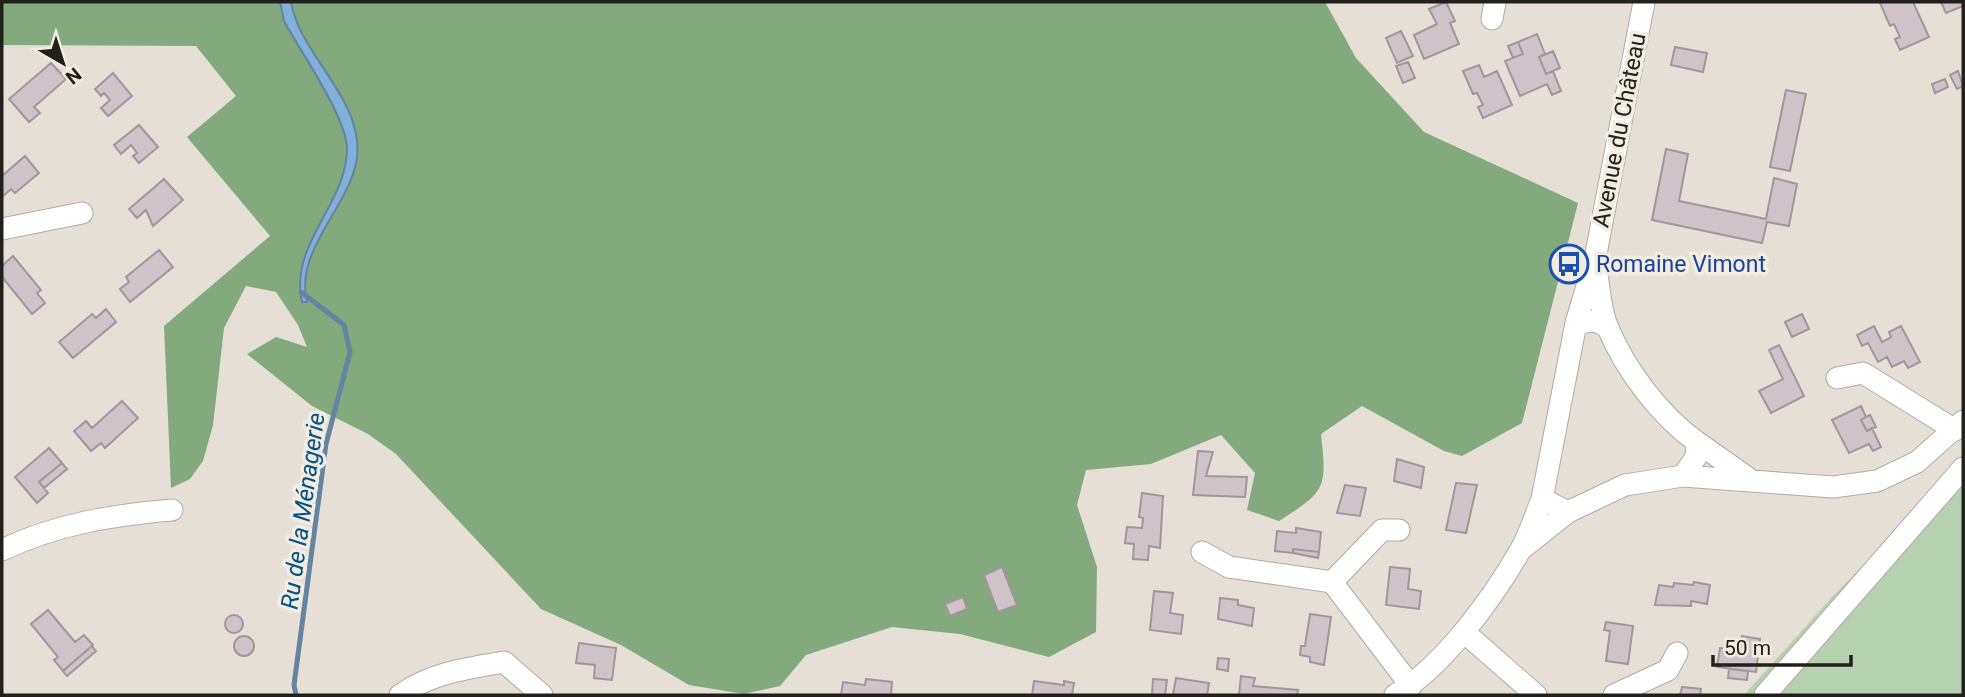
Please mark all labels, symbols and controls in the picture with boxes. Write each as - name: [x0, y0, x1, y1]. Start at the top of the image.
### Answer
- north arrow: [28, 28, 98, 98]
- street label: Avenue du Château: [1587, 31, 1652, 230]
- text: N: [61, 63, 86, 89]
- bus stop icon: Romaine Vimont: [1548, 243, 1590, 285]
- place label: Romaine Vimont: [1596, 251, 1766, 278]
- water label: Ru de la Ménagerie: [275, 411, 331, 611]
- scale bar: [1713, 624, 1851, 668]
- text: 50 m: [1724, 636, 1771, 660]

